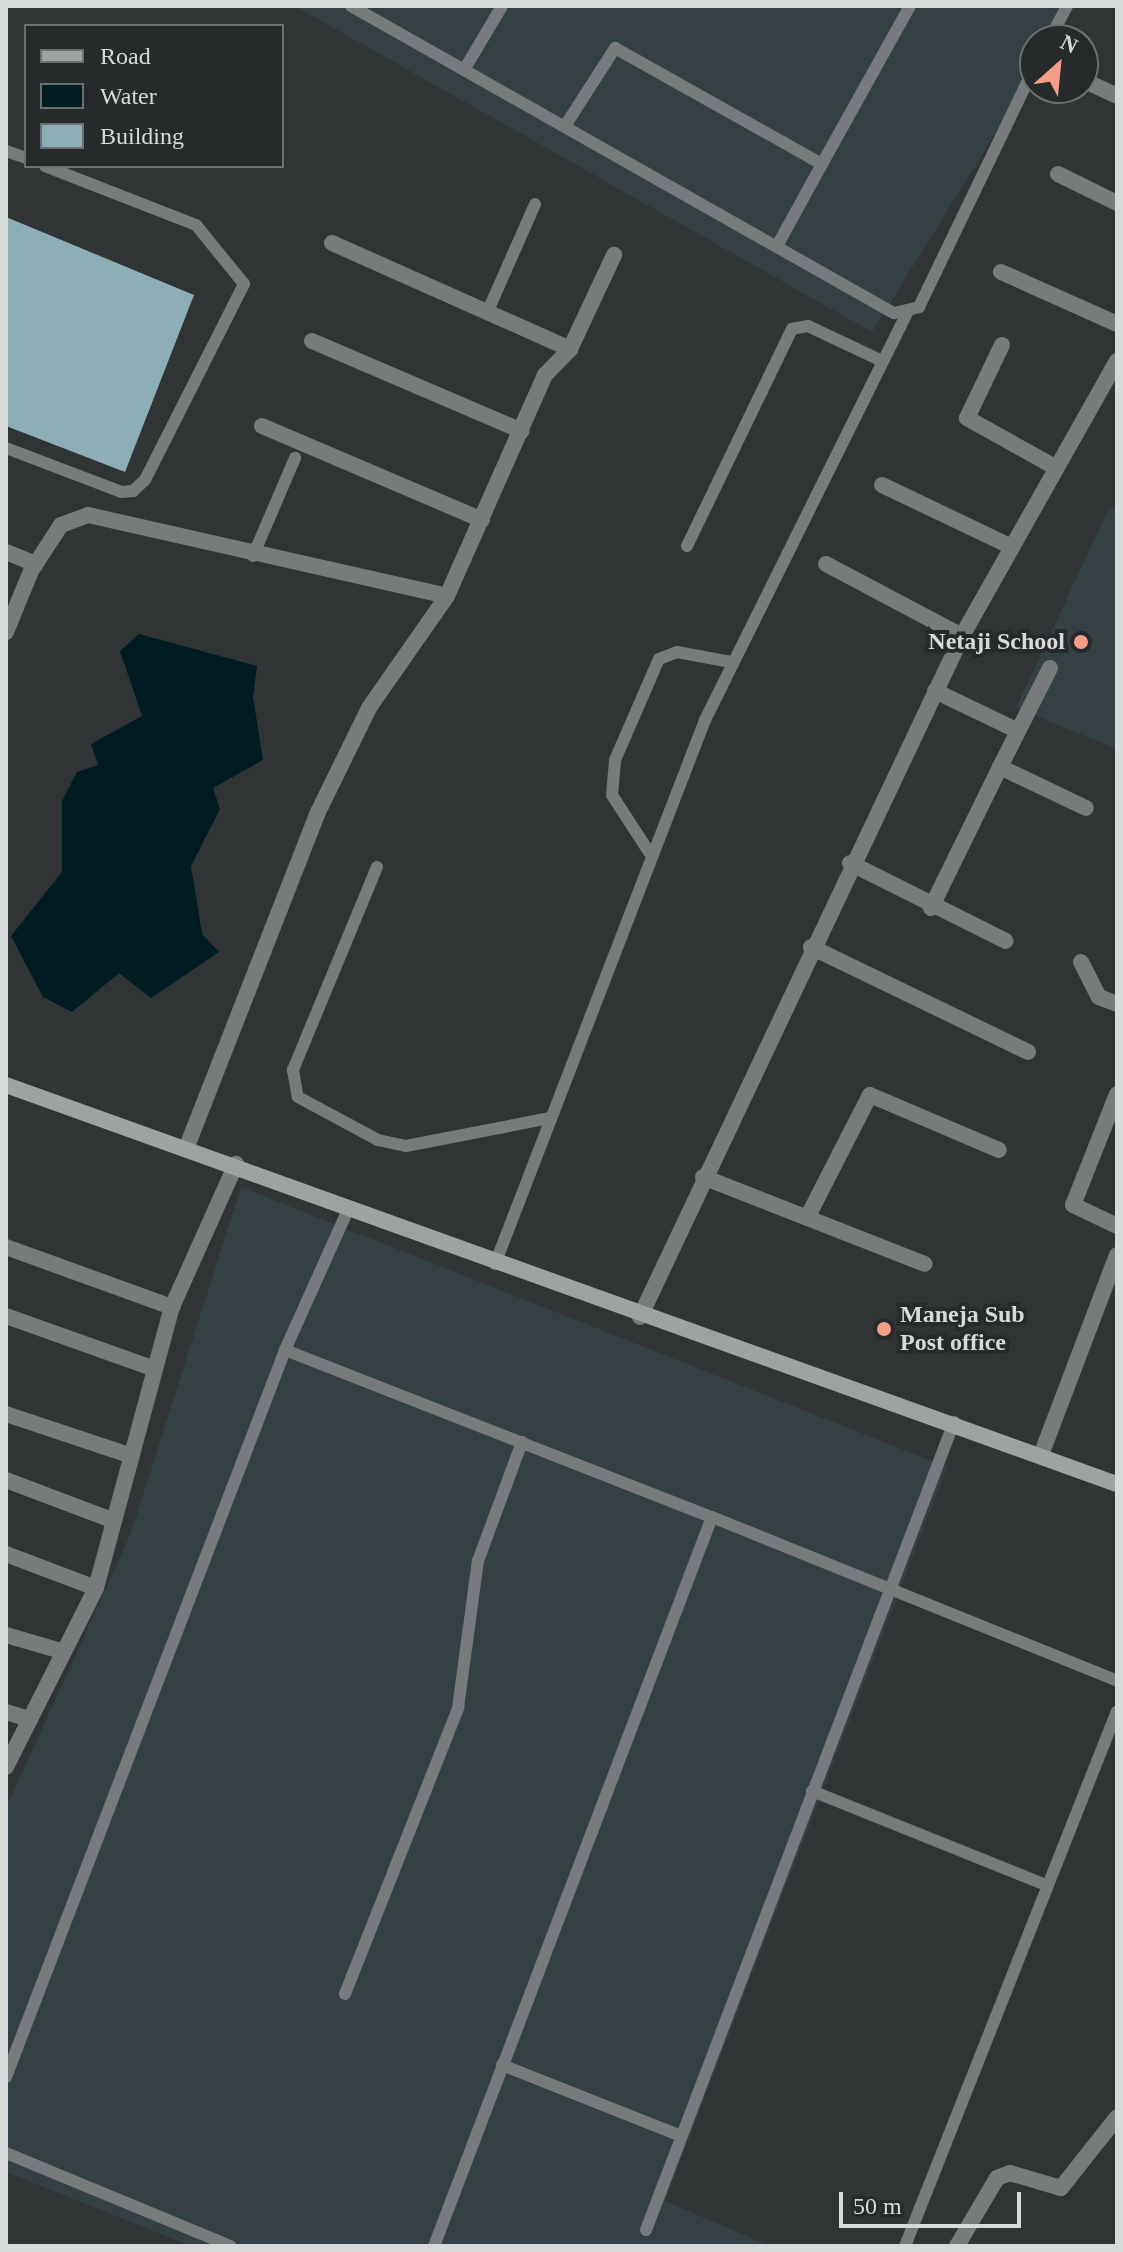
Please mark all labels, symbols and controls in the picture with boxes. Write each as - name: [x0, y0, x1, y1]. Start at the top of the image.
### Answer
- legend: [24, 24, 284, 168]
- north arrow: [1019, 24, 1099, 104]
- text: N: [1056, 29, 1082, 59]
- text: Road: [100, 43, 151, 69]
- text: Water: [100, 83, 157, 109]
- text: Building: [100, 123, 184, 149]
- place label: Netaji School: [928, 628, 1065, 656]
- marker: Netaji School: [1072, 633, 1090, 651]
- place label: Maneja Sub Post office: [900, 1301, 1025, 1357]
- marker: Maneja Sub Post office: [875, 1320, 893, 1338]
- scale bar: [843, 2176, 1025, 2226]
- text: 50 m: [853, 2193, 902, 2219]

